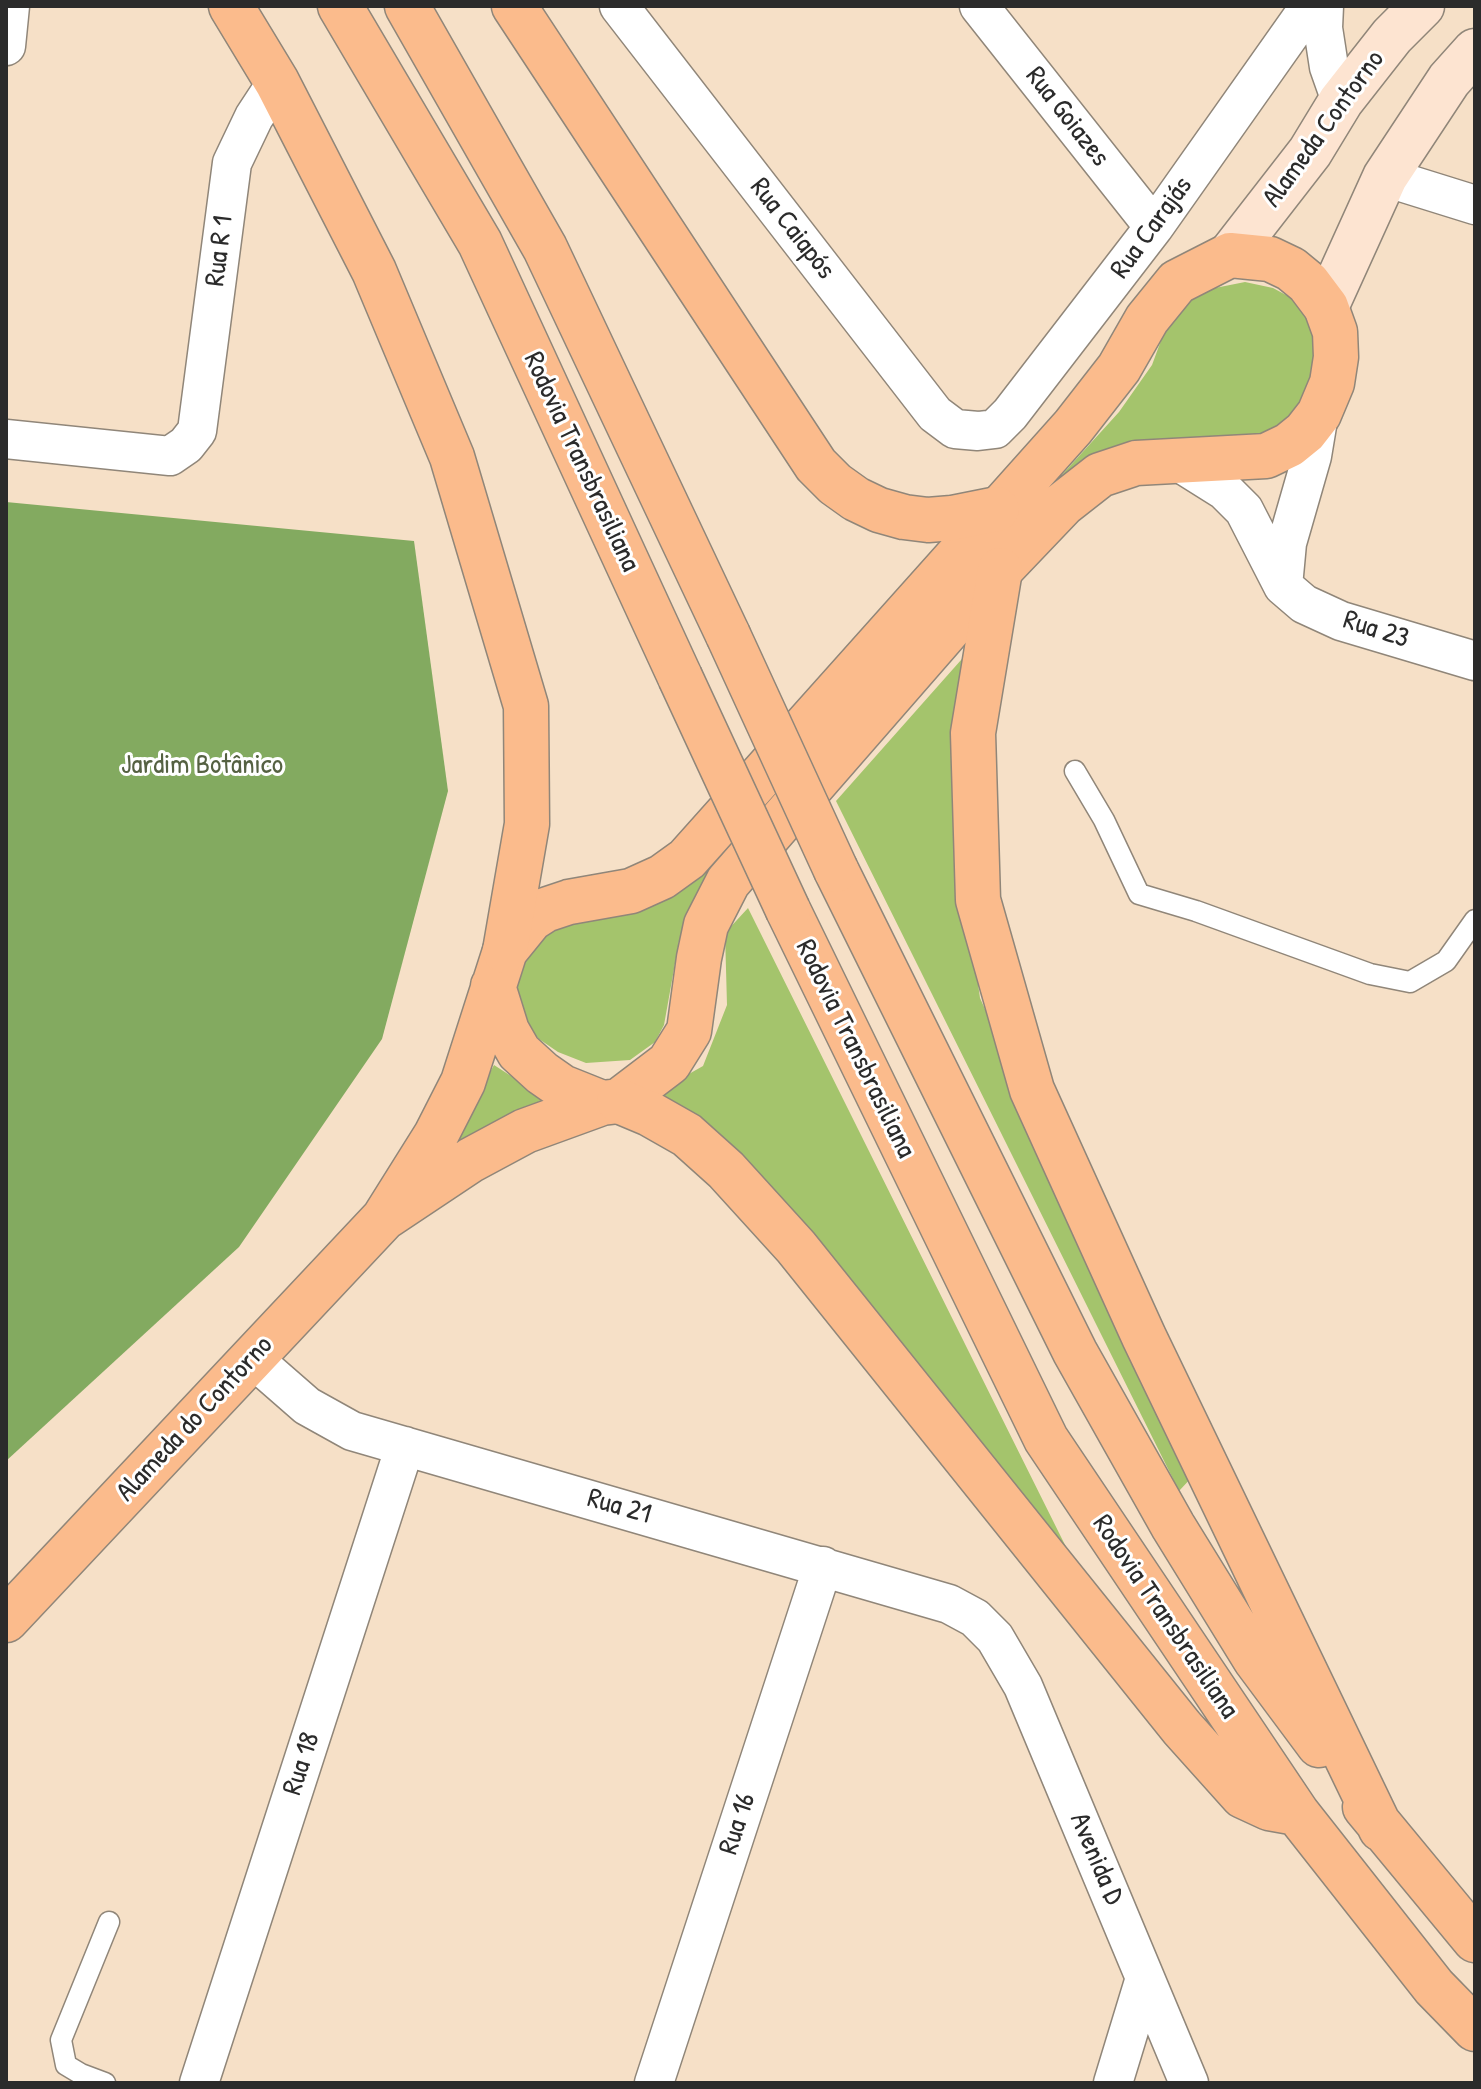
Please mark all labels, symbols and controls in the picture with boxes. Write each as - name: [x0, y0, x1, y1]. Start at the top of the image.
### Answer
- street label: Alameda Contorno: [1256, 44, 1392, 214]
- street label: Rua Goiazes: [1018, 60, 1116, 174]
- street label: Rua Carajás: [1104, 170, 1200, 286]
- street label: Rua Caiapós: [742, 172, 842, 286]
- street label: Rua R 1: [199, 214, 241, 288]
- street label: Rodovia Transbrasiliana: [515, 347, 647, 577]
- street label: Rua 23: [1339, 604, 1413, 656]
- park label: Jardim Botânico: [121, 749, 283, 783]
- street label: Rodovia Transbrasiliana: [788, 935, 922, 1163]
- street label: Alameda do Contorno: [110, 1329, 280, 1509]
- street label: Rua 21: [583, 1482, 655, 1532]
- street label: Rodovia Transbrasiliana: [1085, 1509, 1245, 1725]
- street label: Rua 18: [276, 1729, 328, 1799]
- street label: Rua 16: [712, 1789, 764, 1859]
- street label: Avenida D: [1062, 1808, 1130, 1910]

